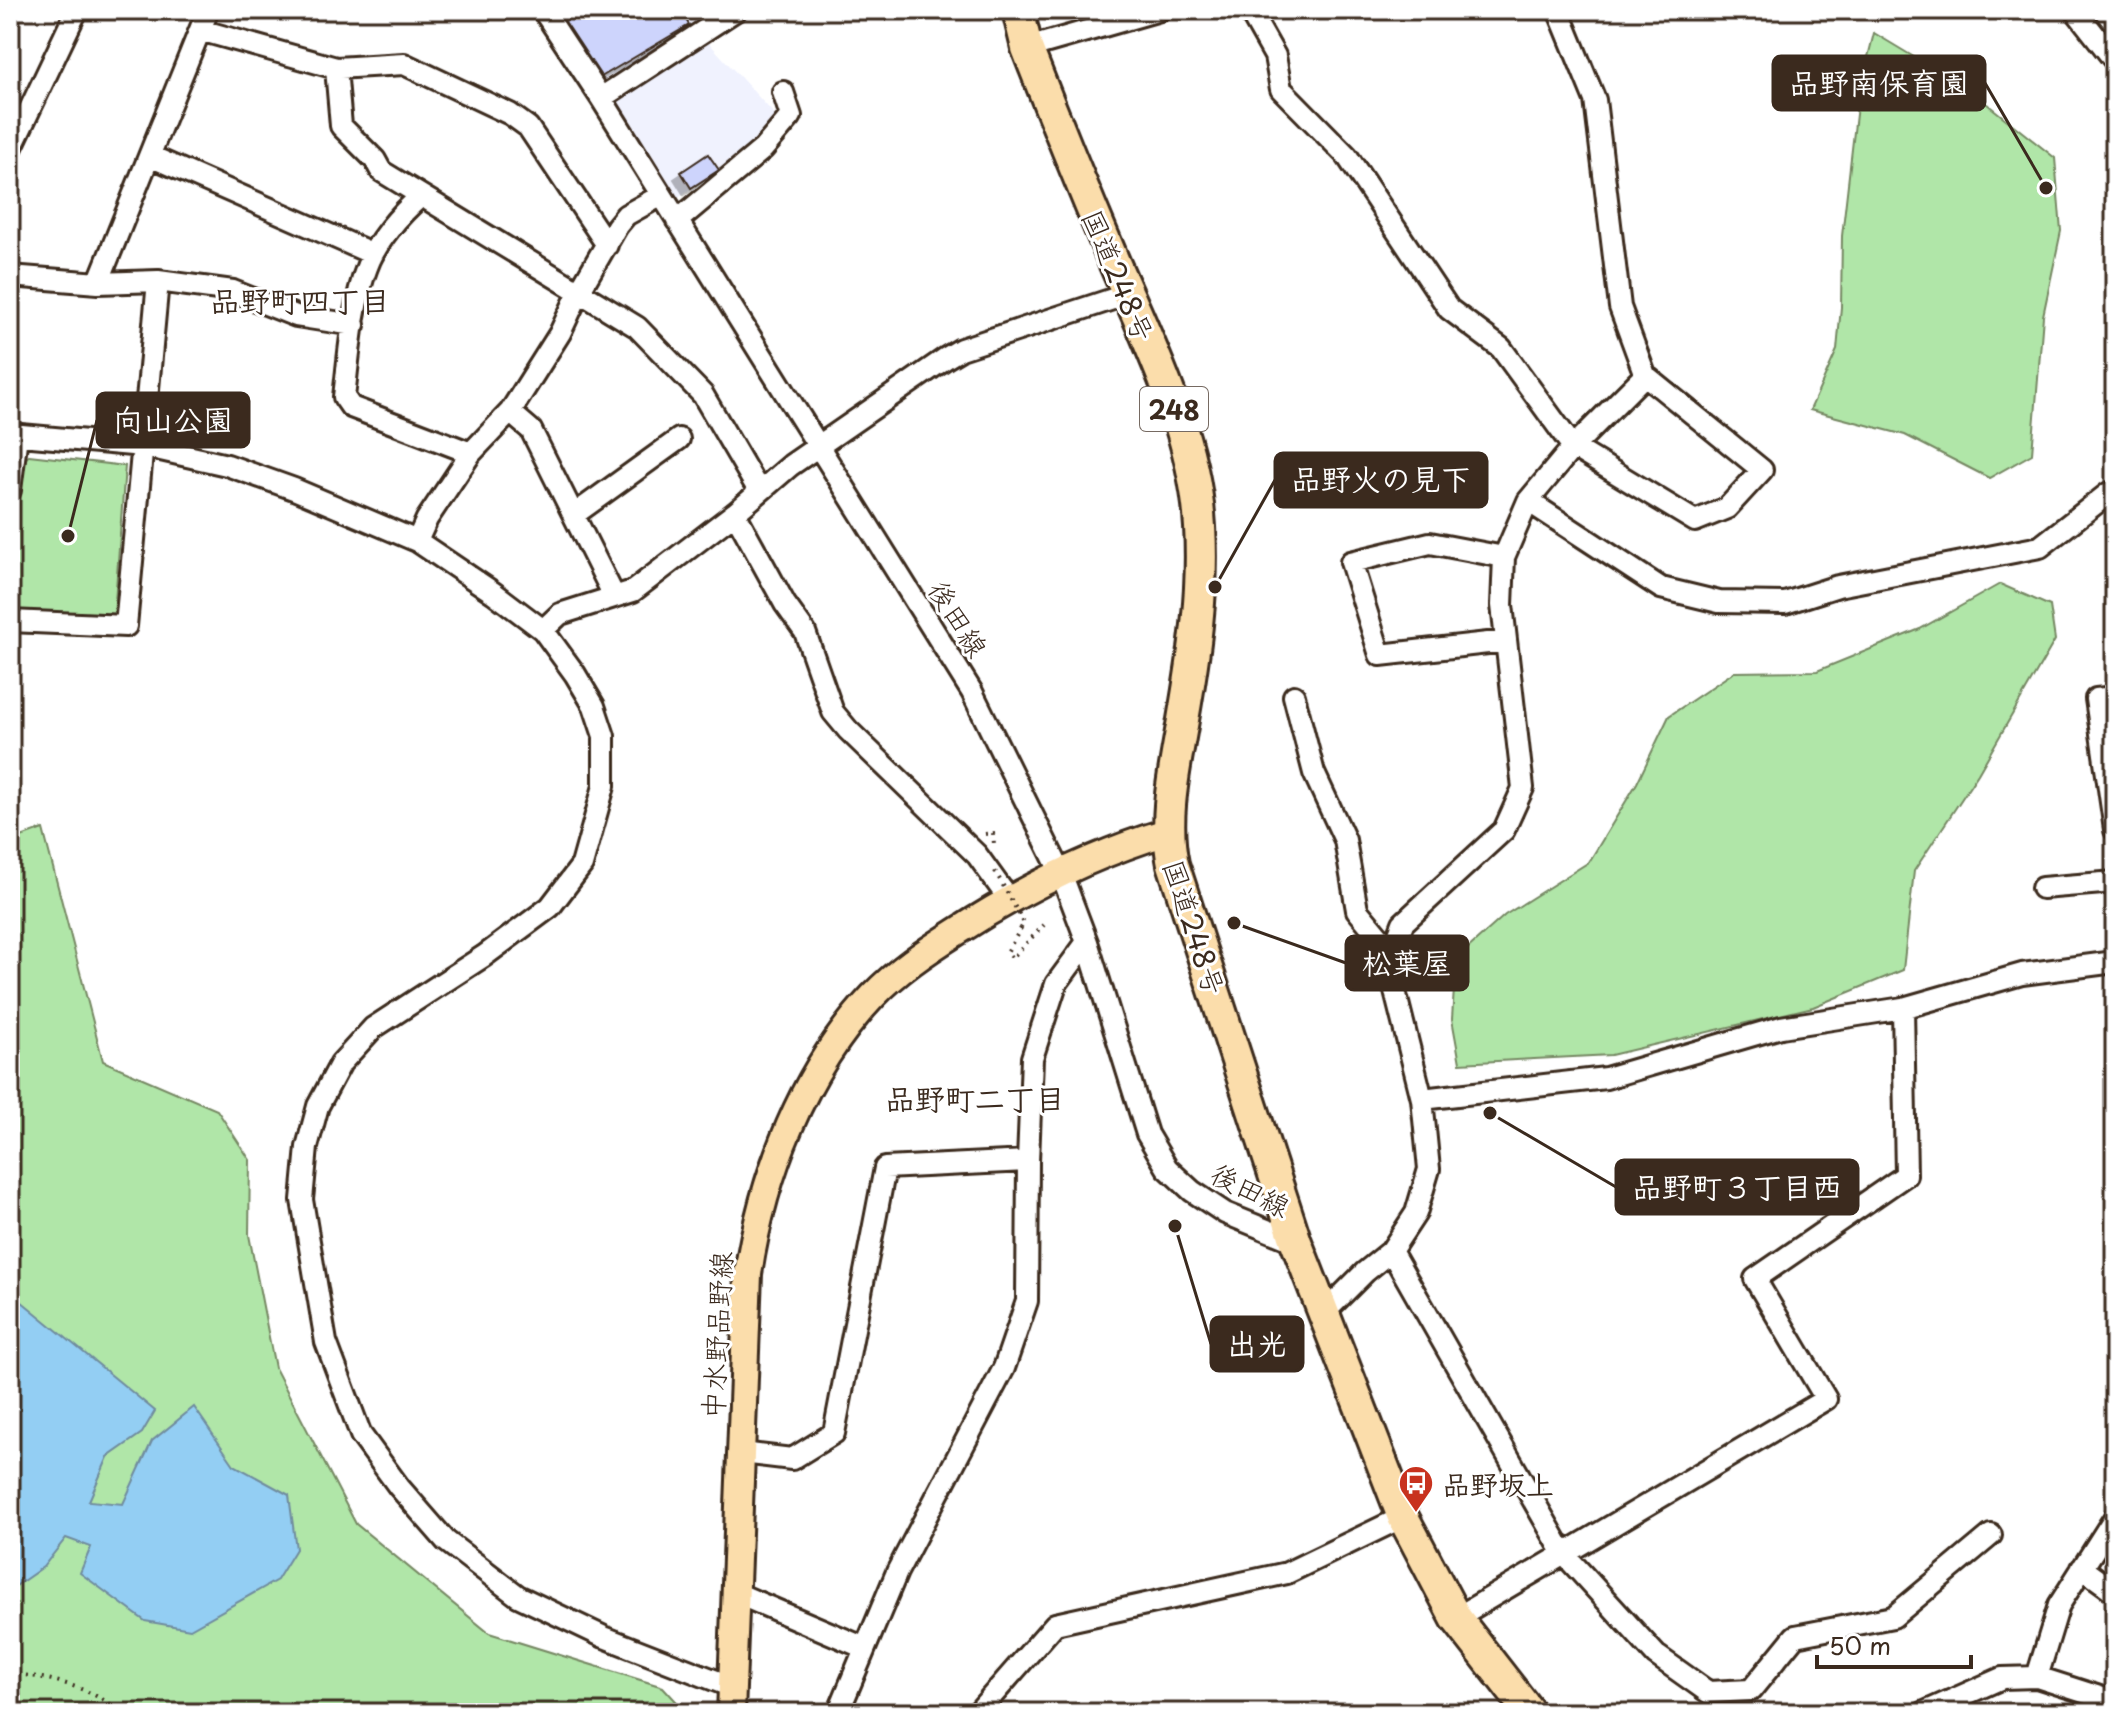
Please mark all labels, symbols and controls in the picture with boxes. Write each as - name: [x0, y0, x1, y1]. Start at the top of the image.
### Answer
- callout: 品野南保育園: [1773, 56, 1985, 110]
- text: 品野南保育園: [1789, 59, 1969, 104]
- street label: 国道248号: [1072, 202, 1166, 348]
- district label: 品野町四丁目: [210, 277, 390, 322]
- road number: 248: [1140, 387, 1208, 431]
- callout: 向山公園: [97, 393, 249, 447]
- text: 向山公園: [113, 396, 233, 441]
- callout: 品野火の見下: [1275, 453, 1487, 507]
- text: 品野火の見下: [1291, 455, 1471, 500]
- street label: 後田線: [919, 571, 999, 665]
- street label: 国道248号: [1153, 854, 1237, 1000]
- callout: 松葉屋: [1346, 936, 1468, 990]
- text: 松葉屋: [1362, 939, 1452, 984]
- district label: 品野町二丁目: [885, 1075, 1065, 1120]
- street label: 後田線: [1204, 1151, 1298, 1227]
- callout: 品野町３丁目西: [1616, 1160, 1858, 1214]
- text: 品野町３丁目西: [1632, 1163, 1842, 1208]
- street label: 中水野品野線: [690, 1250, 742, 1420]
- callout: 出光: [1211, 1317, 1303, 1371]
- text: 出光: [1227, 1320, 1287, 1365]
- place label: 品野坂上: [1442, 1462, 1554, 1505]
- bus stop icon: 品野坂上: [1397, 1464, 1435, 1514]
- scale bar: [1817, 1619, 1971, 1669]
- text: 50 m: [1829, 1627, 1891, 1663]

